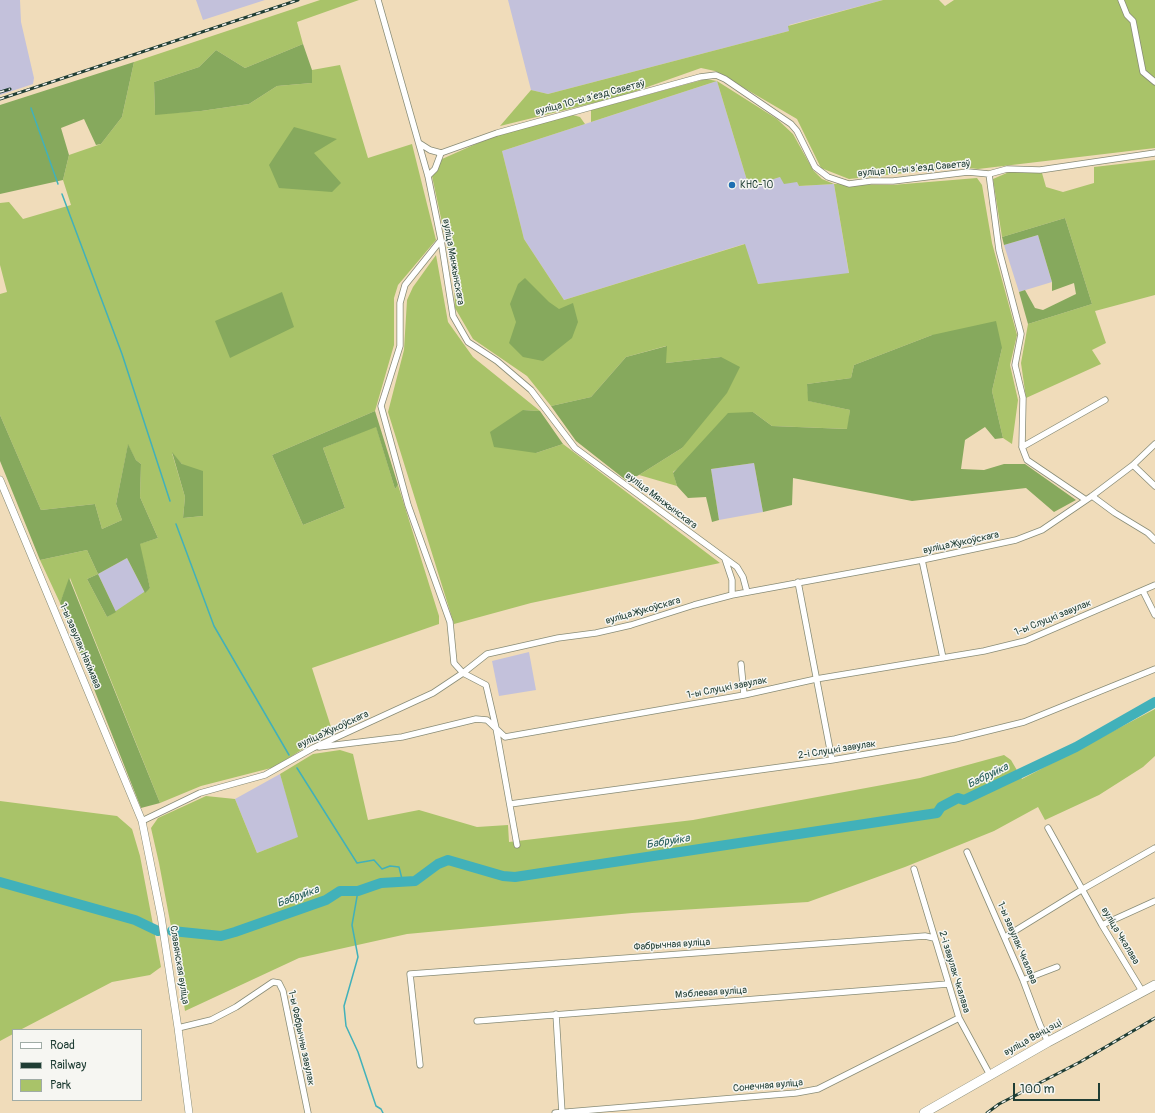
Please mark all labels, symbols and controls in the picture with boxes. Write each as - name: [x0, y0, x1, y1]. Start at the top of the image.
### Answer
- street label: вуліца 10-ы зʼезд Саветаў: [534, 78, 646, 118]
- street label: вуліца 10-ы зʼезд Саветаў: [857, 158, 971, 180]
- place label: КНС-10: [740, 179, 773, 191]
- marker: КНС-10: [727, 180, 737, 190]
- street label: вуліца Мянжынскага: [440, 218, 466, 306]
- street label: вуліца Мянжынскага: [623, 470, 699, 532]
- street label: вуліца Жукоўскага: [922, 529, 1000, 557]
- street label: вуліца Жукоўскага: [604, 595, 682, 627]
- street label: 1-ы Слуцкі завулак: [1013, 597, 1093, 639]
- street label: 1-ы завулак Нахімава: [57, 602, 103, 690]
- street label: 1-ы Слуцкі завулак: [686, 674, 768, 702]
- street label: вуліца Жукоўскага: [295, 708, 371, 752]
- street label: 2-і Слуцкі завулак: [797, 738, 877, 762]
- water label: Бабруйка: [965, 760, 1011, 792]
- water label: Бабруйка: [645, 832, 691, 852]
- water label: Бабруйка: [275, 883, 321, 911]
- street label: 1-ы завулак Чкалава: [994, 900, 1040, 986]
- street label: вуліца Чкалава: [1098, 905, 1142, 967]
- street label: Славянская вуліца: [167, 925, 191, 1005]
- street label: 2-і завулак Чкалава: [936, 930, 972, 1014]
- street label: Фабрычная вуліца: [633, 936, 711, 954]
- street label: Мэблевая вуліца: [675, 985, 747, 1001]
- street label: 1-ы Фабрычны завулак: [285, 989, 317, 1087]
- street label: вуліца Ванцэці: [1002, 1017, 1064, 1059]
- legend: [12, 1029, 142, 1101]
- text: Road: [50, 1038, 75, 1053]
- text: Railway: [50, 1058, 86, 1073]
- scale bar: [1015, 1075, 1102, 1101]
- street label: Сонечная вуліца: [733, 1077, 803, 1095]
- text: Park: [50, 1078, 71, 1093]
- text: 100 m: [1020, 1082, 1054, 1097]

